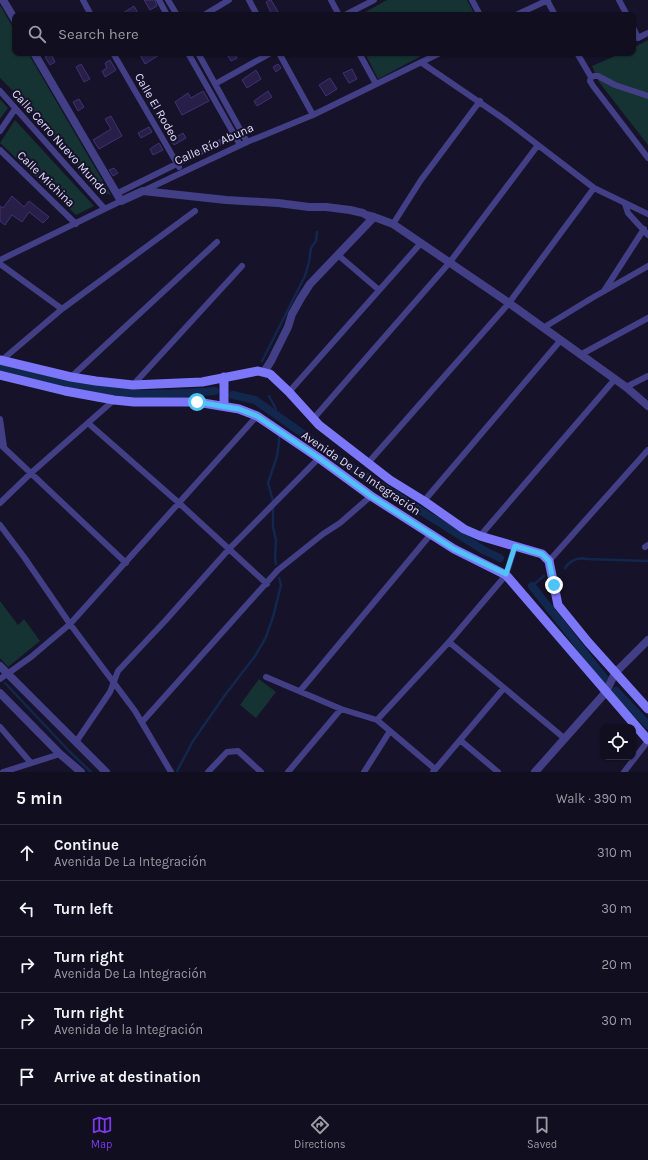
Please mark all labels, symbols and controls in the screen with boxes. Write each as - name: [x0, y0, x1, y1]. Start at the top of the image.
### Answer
- search box: [12, 12, 636, 56]
- icon: search: [26, 23, 48, 45]
- text: Search here: [58, 25, 139, 43]
- street label: Calle El Rodeo: [132, 70, 182, 144]
- street label: Calle Cerro Nuevo Mundo: [9, 87, 111, 197]
- street label: Calle Río Abuna: [172, 120, 256, 168]
- street label: Calle Michina: [14, 148, 78, 210]
- route start: [188, 393, 206, 411]
- street label: Avenida De La Integración: [299, 428, 423, 518]
- route end: [545, 576, 563, 594]
- map controls: [600, 724, 636, 760]
- button: locate: [600, 724, 636, 760]
- text: 5 min: [16, 788, 63, 808]
- text: Walk · 390 m: [556, 791, 632, 806]
- text: Continue: [54, 836, 119, 854]
- icon: ahead: [16, 842, 38, 864]
- text: 310 m: [597, 845, 632, 860]
- text: Avenida De La Integración: [54, 854, 207, 869]
- icon: left: [16, 898, 38, 920]
- text: Turn left: [54, 900, 113, 918]
- text: 30 m: [601, 901, 632, 916]
- text: Turn right: [54, 948, 124, 966]
- icon: right: [16, 954, 38, 976]
- text: 20 m: [602, 957, 632, 972]
- text: Avenida De La Integración: [54, 966, 207, 981]
- text: Turn right: [54, 1004, 124, 1022]
- icon: right: [16, 1010, 38, 1032]
- text: 30 m: [601, 1013, 632, 1028]
- text: Avenida de la Integración: [54, 1022, 203, 1037]
- icon: arrive: [16, 1066, 38, 1088]
- text: Arrive at destination: [54, 1068, 201, 1086]
- tab: Map: [91, 1114, 113, 1151]
- tab: Directions: [294, 1114, 346, 1151]
- tab: Saved: [527, 1114, 557, 1151]

